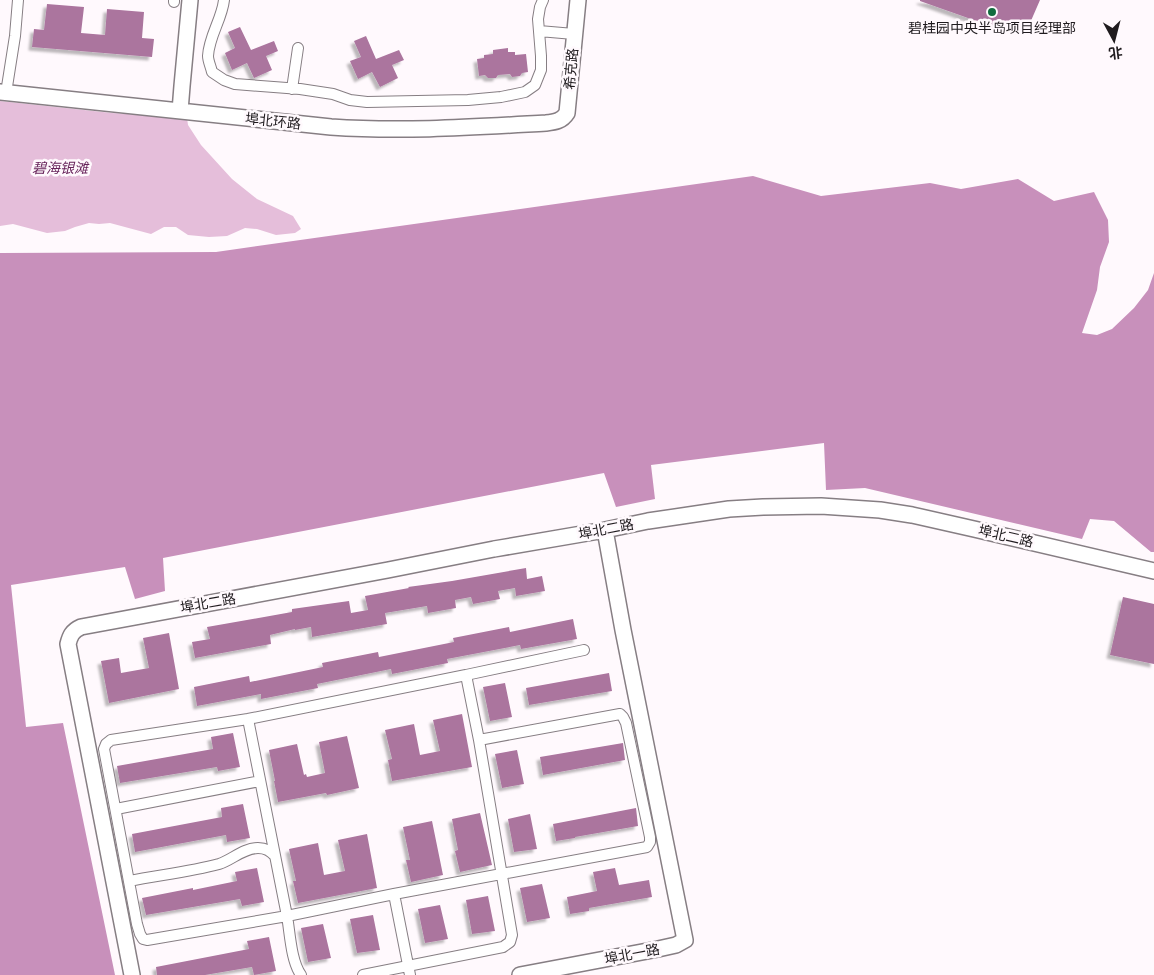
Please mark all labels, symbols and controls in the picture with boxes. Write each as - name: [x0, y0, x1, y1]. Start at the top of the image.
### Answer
- marker: 碧桂园中央半岛项目经理部: [986, 6, 998, 18]
- north arrow: [1089, 15, 1139, 65]
- place label: 碧桂园中央半岛项目经理部: [908, 20, 1076, 36]
- text: 北: [1108, 44, 1124, 62]
- street label: 希克路: [561, 47, 581, 91]
- street label: 埠北环路: [244, 110, 302, 132]
- park label: 碧海银滩: [32, 160, 90, 176]
- street label: 埠北二路: [577, 516, 635, 542]
- street label: 埠北二路: [977, 522, 1035, 550]
- street label: 埠北二路: [179, 590, 237, 616]
- street label: 埠北一路: [603, 941, 661, 967]

